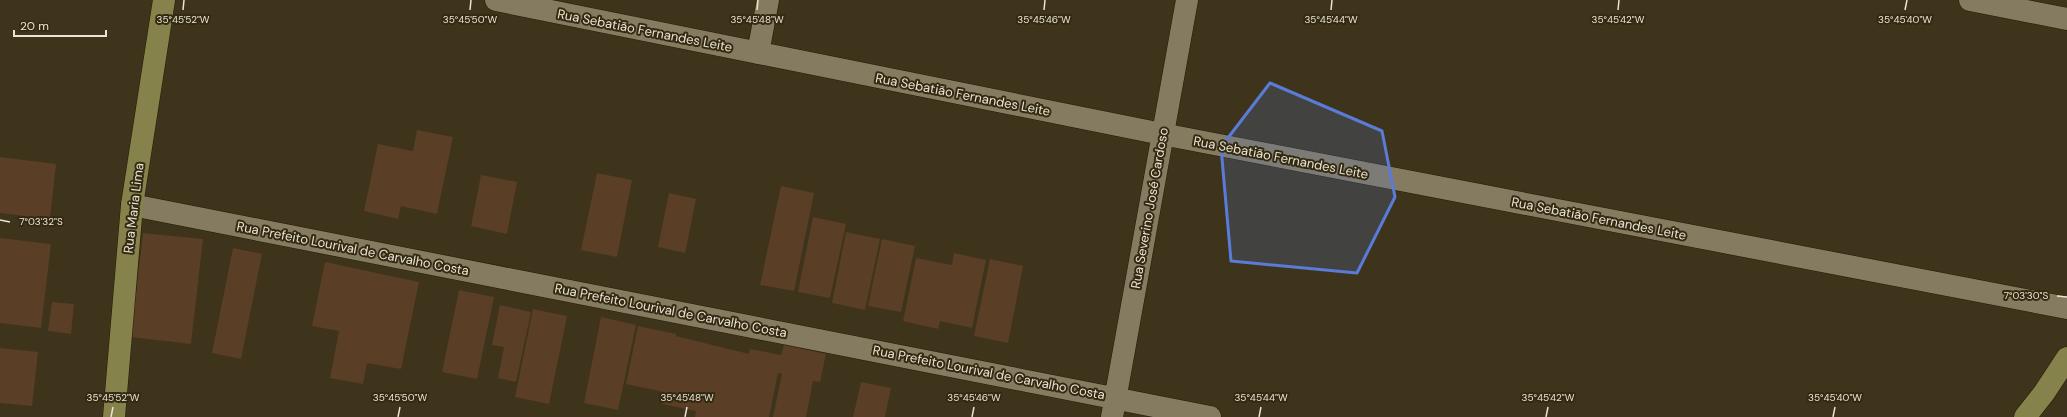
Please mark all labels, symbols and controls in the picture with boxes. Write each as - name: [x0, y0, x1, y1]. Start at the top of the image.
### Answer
- street label: Rua Sebatião Fernandes Leite: [556, 5, 734, 56]
- scale bar: [14, 12, 106, 38]
- text: 35°45'52"W: [156, 13, 210, 26]
- text: 35°45'50"W: [443, 13, 497, 26]
- text: 35°45'48"W: [730, 13, 784, 26]
- text: 35°45'46"W: [1017, 13, 1071, 26]
- text: 35°45'44"W: [1304, 13, 1358, 26]
- text: 35°45'42"W: [1592, 13, 1645, 26]
- text: 35°45'40"W: [1878, 13, 1932, 26]
- text: 20 m: [20, 18, 49, 34]
- street label: Rua Sebatião Fernandes Leite: [874, 69, 1052, 120]
- street label: Rua Severino José Cardoso: [1127, 126, 1172, 290]
- street label: Rua Sebatião Fernandes Leite: [1192, 132, 1370, 183]
- street label: Rua Maria Lima: [120, 162, 147, 254]
- street label: Rua Sebatião Fernandes Leite: [1510, 193, 1688, 244]
- text: 7°03'32"S: [19, 215, 63, 228]
- street label: Rua Prefeito Lourival de Carvalho Costa: [235, 218, 471, 279]
- street label: Rua Prefeito Lourival de Carvalho Costa: [553, 280, 789, 341]
- text: 7°03'30"S: [2004, 289, 2048, 302]
- street label: Rua Prefeito Lourival de Carvalho Costa: [871, 342, 1107, 403]
- text: 35°45'52"W: [86, 391, 140, 404]
- text: 35°45'50"W: [373, 391, 427, 404]
- text: 35°45'48"W: [660, 391, 714, 404]
- text: 35°45'46"W: [947, 391, 1001, 404]
- text: 35°45'44"W: [1234, 391, 1288, 404]
- text: 35°45'42"W: [1522, 391, 1575, 404]
- text: 35°45'40"W: [1808, 391, 1862, 404]

